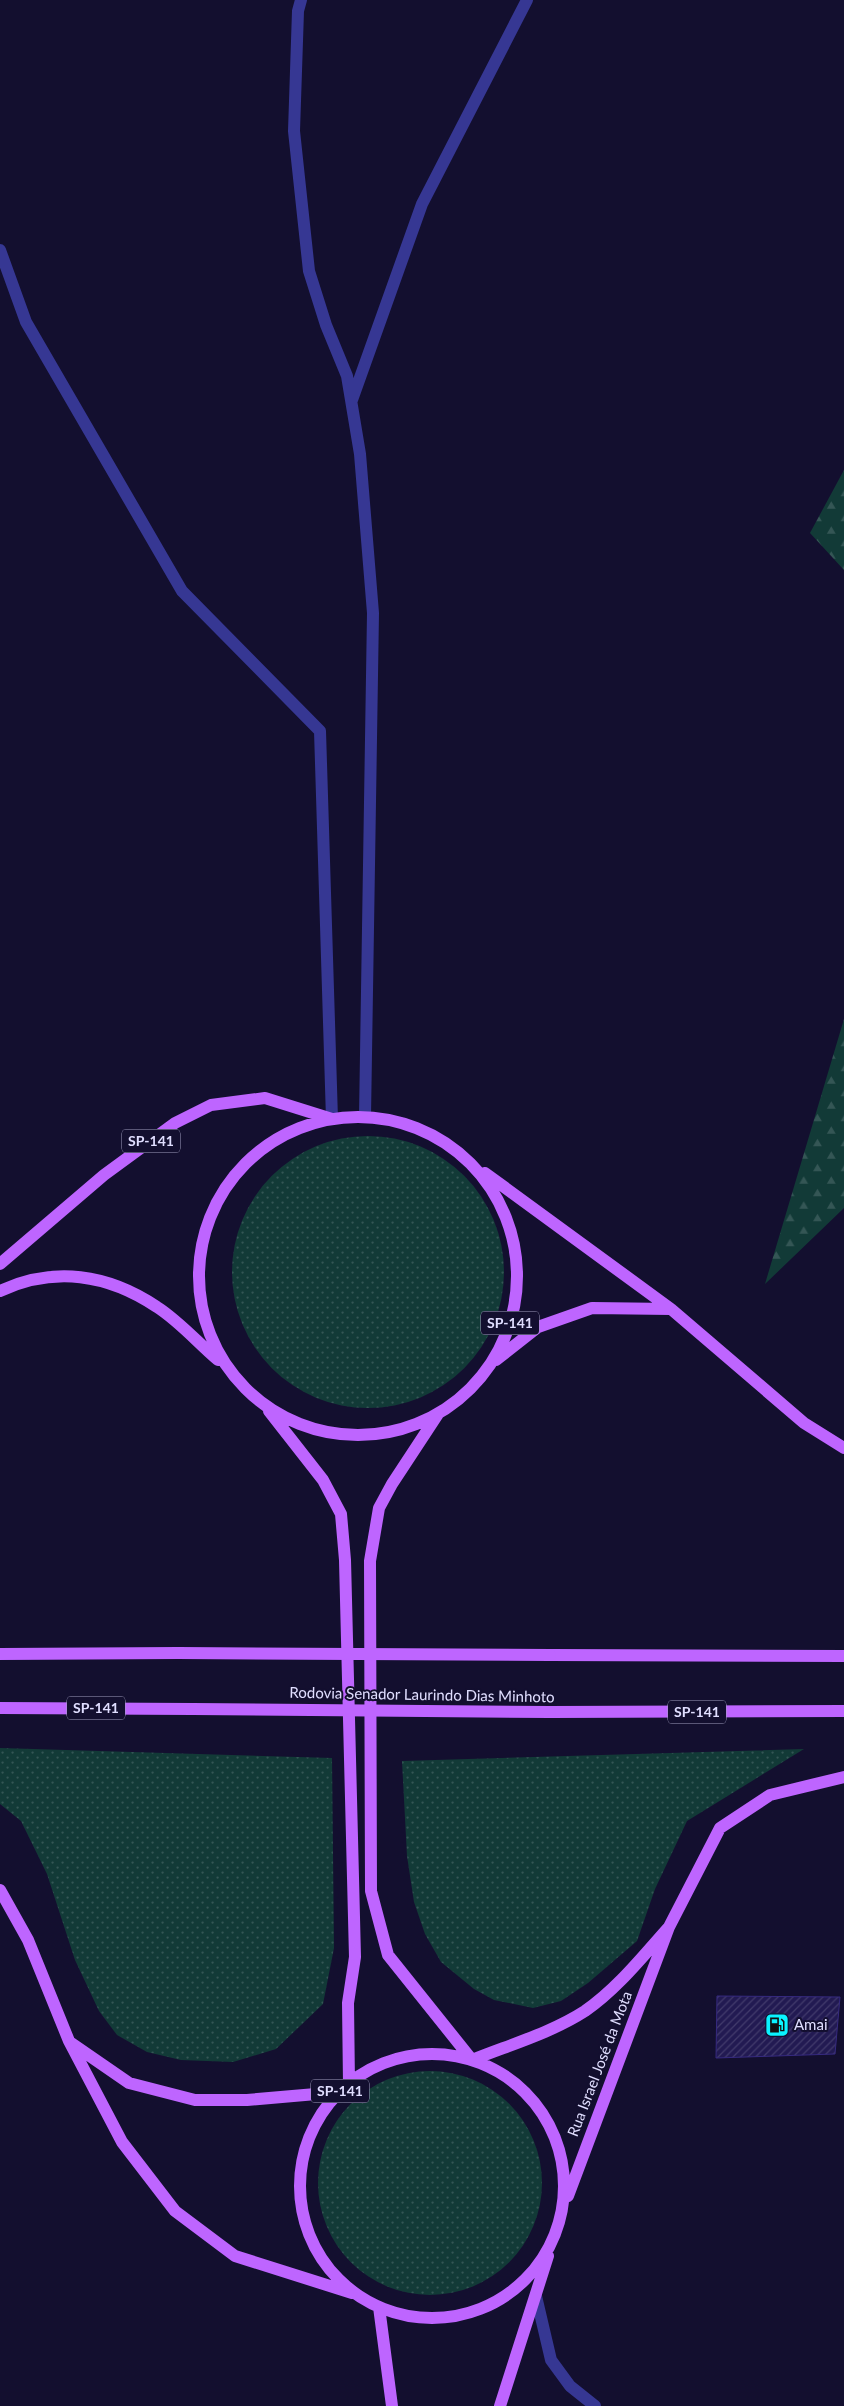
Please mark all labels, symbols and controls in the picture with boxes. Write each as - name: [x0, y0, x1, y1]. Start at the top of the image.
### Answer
- road number: SP-141: [122, 1130, 180, 1152]
- road number: SP-141: [481, 1312, 539, 1335]
- street label: Rodovia Senador Laurindo Dias Minhoto: [289, 1683, 555, 1705]
- road number: SP-141: [67, 1696, 125, 1720]
- road number: SP-141: [668, 1700, 726, 1724]
- street label: Rua Israel José da Mota: [563, 1988, 635, 2139]
- fuel station icon: Amai: [764, 2012, 790, 2038]
- place label: Amai: [794, 2015, 828, 2033]
- road number: SP-141: [311, 2080, 369, 2102]

